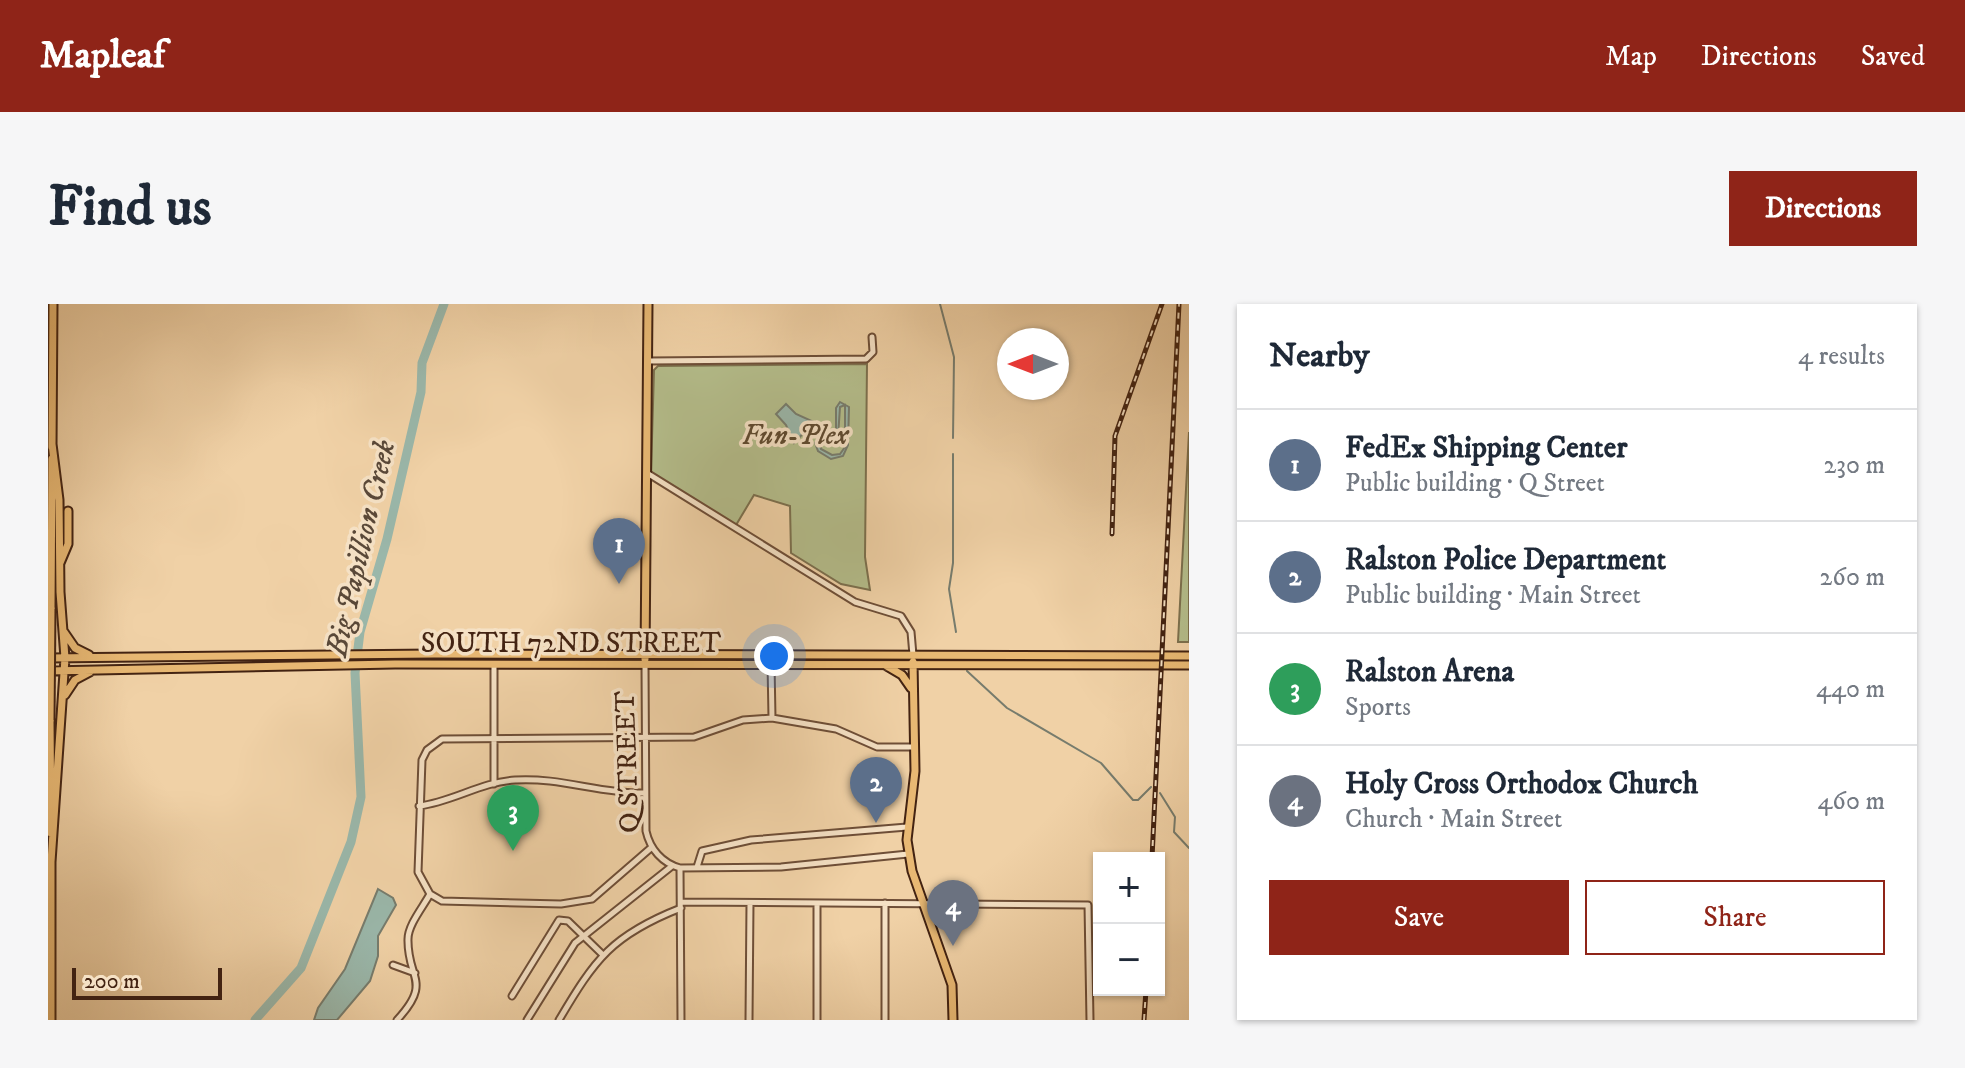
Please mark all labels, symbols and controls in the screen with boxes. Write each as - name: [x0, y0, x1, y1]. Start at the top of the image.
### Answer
- text: Mapleaf: [40, 32, 165, 80]
- text: Map: [1605, 39, 1657, 74]
- text: Directions: [1701, 39, 1817, 74]
- text: Saved: [1861, 39, 1925, 74]
- button: Directions: [1729, 171, 1917, 246]
- text: Find us: [48, 173, 212, 243]
- north arrow: [997, 328, 1069, 400]
- text: Nearby: [1269, 335, 1370, 377]
- text: 4 results: [1798, 340, 1885, 373]
- park label: Fun-Plex: [742, 418, 850, 453]
- text: FedEx Shipping Center: [1345, 430, 1627, 467]
- water label: Big Papillion Creek: [318, 436, 404, 661]
- text: 1: [1290, 449, 1300, 482]
- text: 230 m: [1823, 449, 1885, 482]
- text: Public building · Q Street: [1345, 467, 1605, 500]
- pin: 1: [593, 518, 645, 584]
- text: Ralston Police Department: [1345, 542, 1666, 579]
- text: 2: [1289, 561, 1301, 594]
- text: 260 m: [1820, 561, 1885, 594]
- text: Public building · Main Street: [1345, 579, 1641, 612]
- street label: SOUTH 72ND STREET: [421, 626, 721, 661]
- your location: [754, 636, 794, 676]
- text: Ralston Arena: [1345, 654, 1514, 691]
- text: 3: [1290, 673, 1300, 706]
- text: 440 m: [1816, 673, 1885, 706]
- street label: Q STREET: [608, 690, 647, 834]
- text: Sports: [1345, 691, 1411, 724]
- pin: 2: [850, 757, 902, 823]
- text: Holy Cross Orthodox Church: [1345, 766, 1698, 803]
- pin: 3: [487, 785, 539, 851]
- text: 4: [1288, 785, 1302, 818]
- text: 460 m: [1817, 785, 1885, 818]
- text: Church · Main Street: [1345, 803, 1562, 836]
- map controls: [1093, 852, 1165, 996]
- button: +: [1093, 852, 1165, 924]
- pin: 4: [927, 880, 979, 946]
- button: Save: [1269, 880, 1569, 955]
- button: Share: [1585, 880, 1885, 955]
- button: −: [1093, 924, 1165, 996]
- scale bar: [72, 964, 222, 1000]
- text: 200 m: [84, 968, 140, 995]

